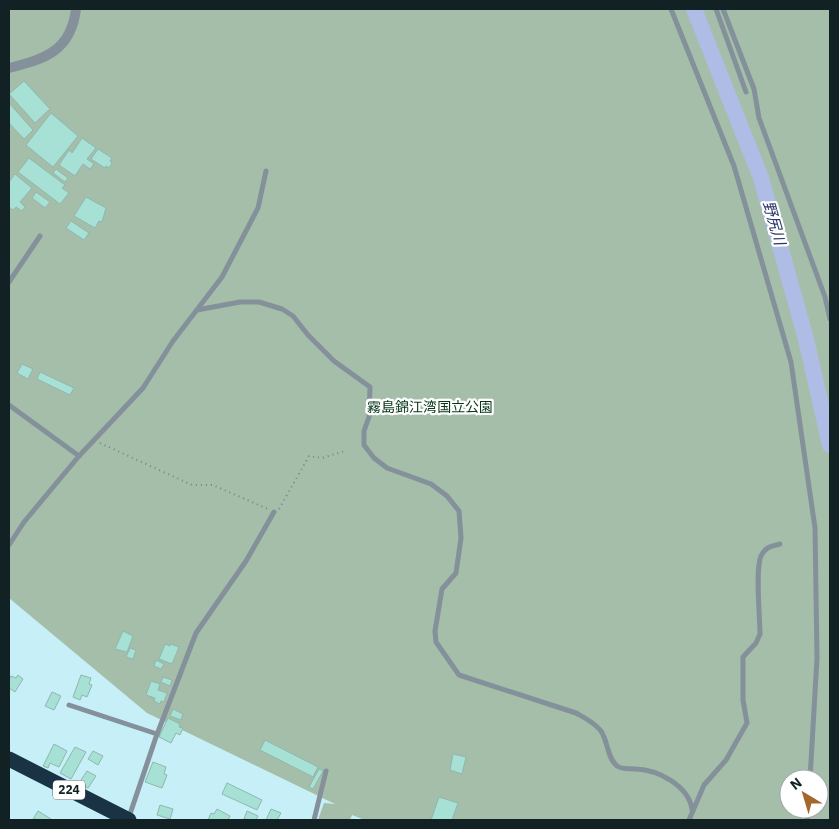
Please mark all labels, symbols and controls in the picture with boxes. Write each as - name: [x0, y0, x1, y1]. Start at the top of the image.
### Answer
- water label: 野尻川: [759, 199, 790, 249]
- park label: 霧島錦江湾国立公園: [367, 398, 493, 416]
- north arrow: [779, 769, 829, 819]
- text: N: [786, 774, 806, 794]
- road number: 224: [53, 780, 85, 800]

